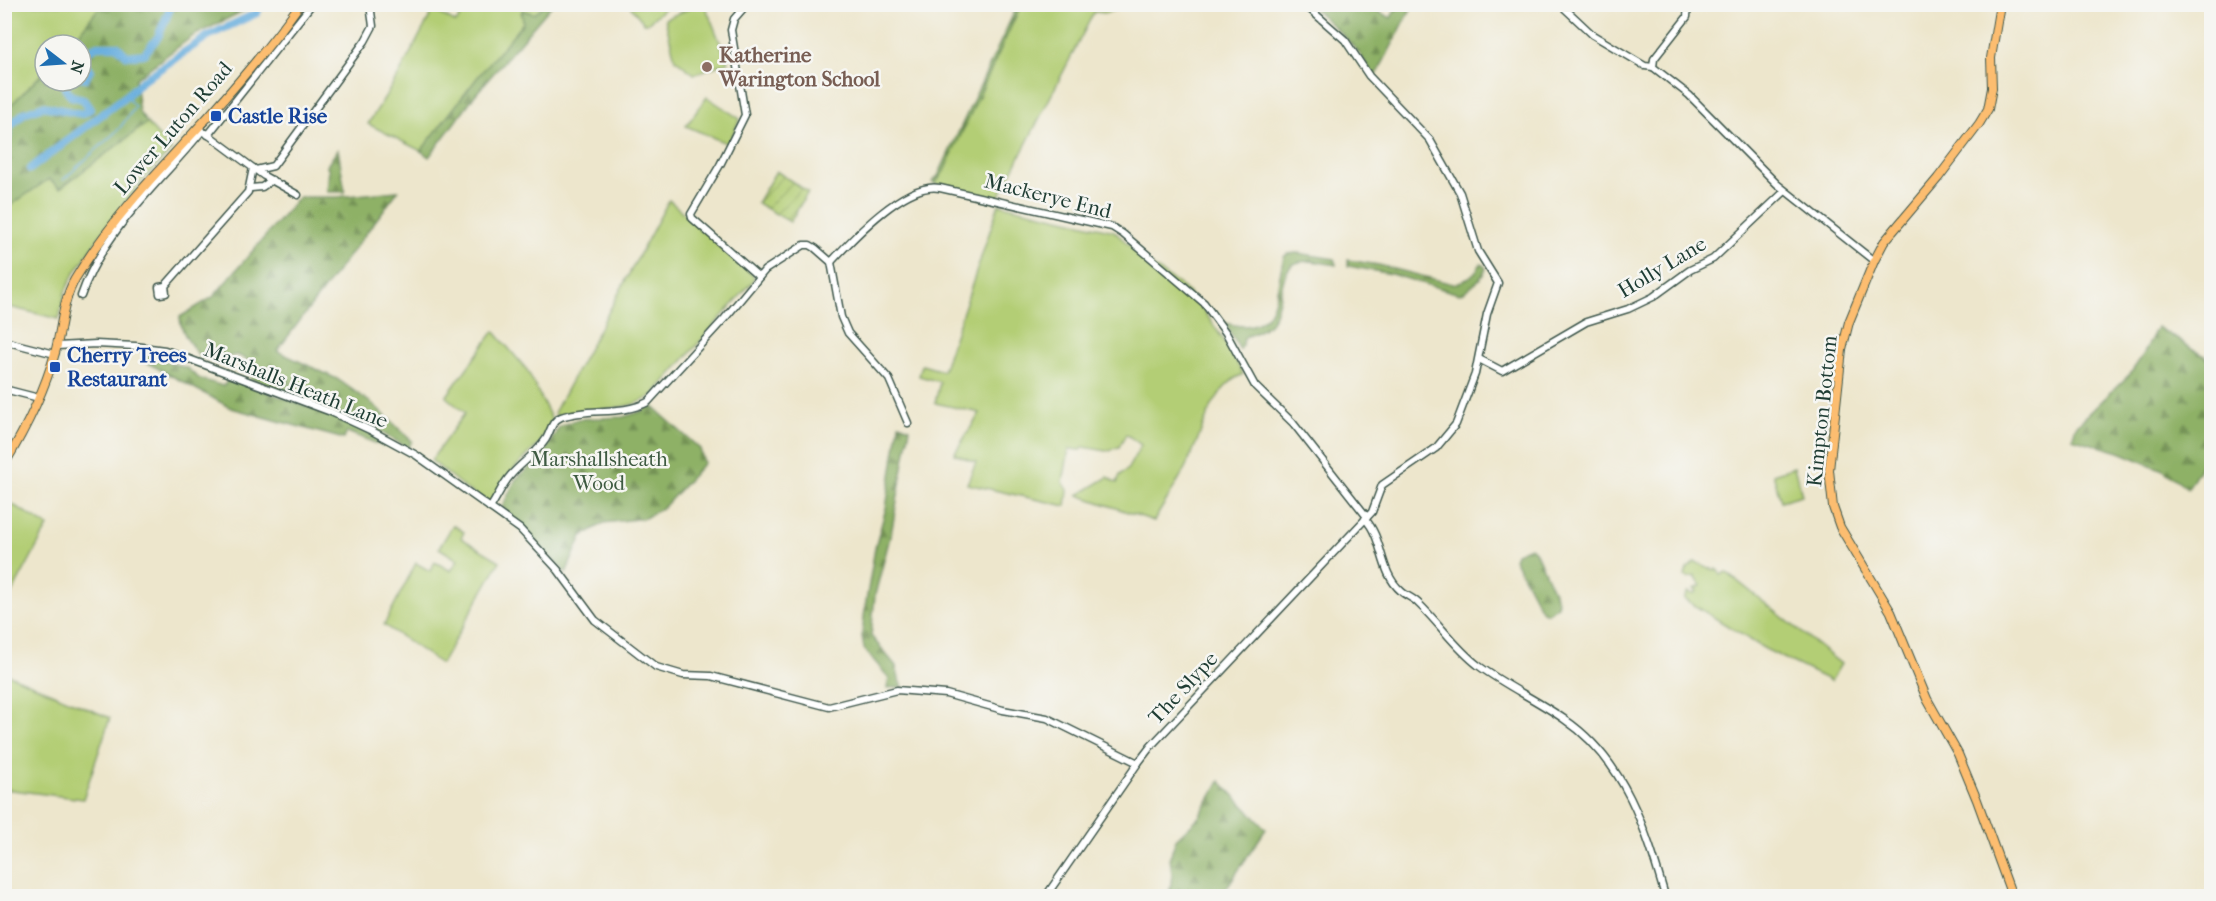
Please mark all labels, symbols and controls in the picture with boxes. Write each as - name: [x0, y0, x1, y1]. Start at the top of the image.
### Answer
- north arrow: [33, 33, 93, 93]
- place label: Katherine Warington School: [718, 43, 880, 91]
- street label: Lower Luton Road: [109, 56, 238, 199]
- text: N: [66, 59, 88, 77]
- marker: Katherine Warington School: [700, 60, 714, 74]
- place label: Castle Rise: [228, 104, 328, 128]
- marker: Castle Rise: [209, 109, 223, 123]
- street label: Mackerye End: [982, 169, 1114, 223]
- street label: Holly Lane: [1614, 231, 1710, 303]
- street label: Kimpton Bottom: [1802, 334, 1842, 488]
- street label: Marshalls Heath Lane: [201, 337, 391, 433]
- place label: Cherry Trees Restaurant: [67, 343, 187, 391]
- marker: Cherry Trees Restaurant: [48, 360, 62, 374]
- park label: Marshallsheath Wood: [530, 447, 668, 495]
- street label: The Slype: [1143, 647, 1223, 729]

